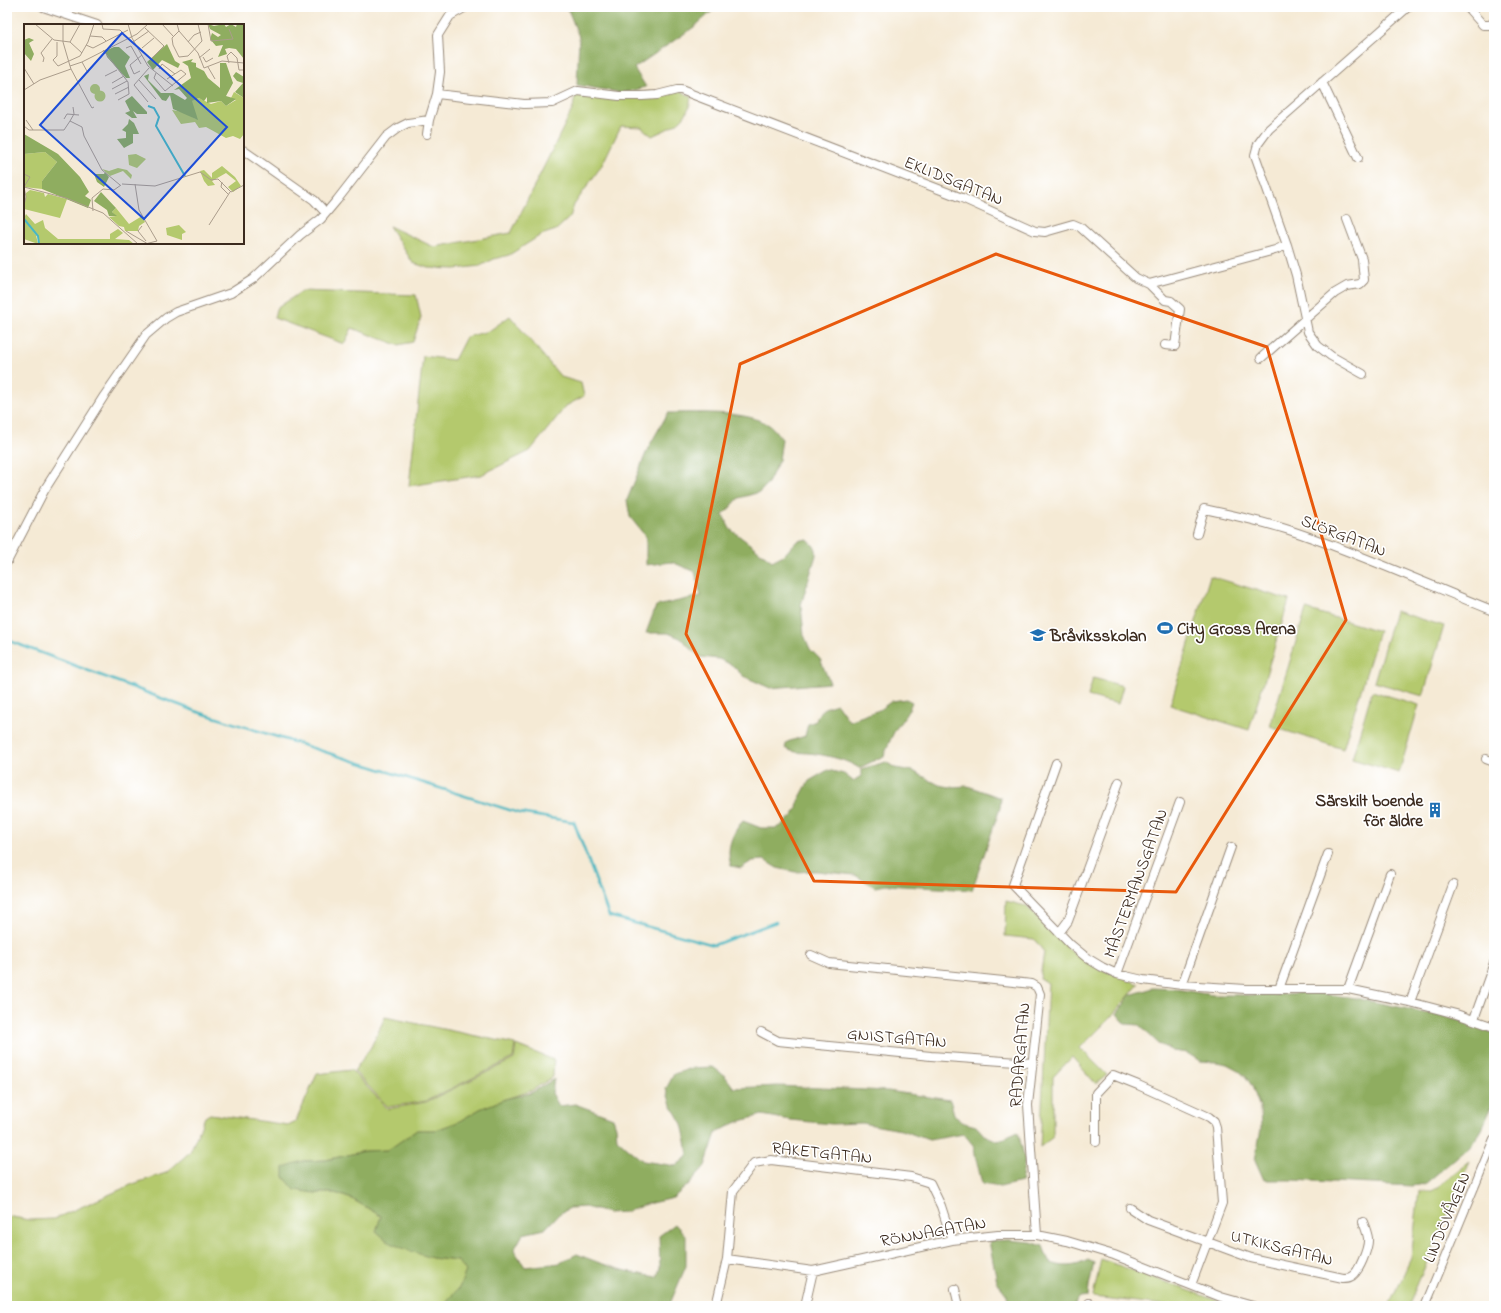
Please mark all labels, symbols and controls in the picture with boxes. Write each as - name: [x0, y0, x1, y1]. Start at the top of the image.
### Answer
- inset map: [24, 24, 244, 244]
- street label: EKLIDSGATAN: [900, 150, 1007, 213]
- street label: SLÖRGATAN: [1297, 509, 1390, 564]
- place label: City Gross Arena: [1177, 617, 1296, 644]
- sports icon: City Gross Arena: [1156, 619, 1174, 637]
- place label: Bråviksskolan: [1049, 624, 1147, 649]
- school or university icon: Bråviksskolan: [1029, 626, 1047, 644]
- place label: Särskilt boende för äldre: [1315, 789, 1424, 834]
- building icon: Särskilt boende för äldre: [1426, 801, 1444, 819]
- street label: MÄSTERMANSGATAN: [1098, 805, 1175, 962]
- street label: RADARGATAN: [1003, 1002, 1038, 1109]
- street label: GNISTGATAN: [846, 1022, 948, 1055]
- street label: RAKETGATAN: [770, 1136, 873, 1171]
- street label: LINDÖVÄGEN: [1417, 1168, 1478, 1267]
- street label: RÖNNAGATAN: [878, 1211, 988, 1254]
- street label: UTKIKSGATAN: [1228, 1224, 1335, 1273]

